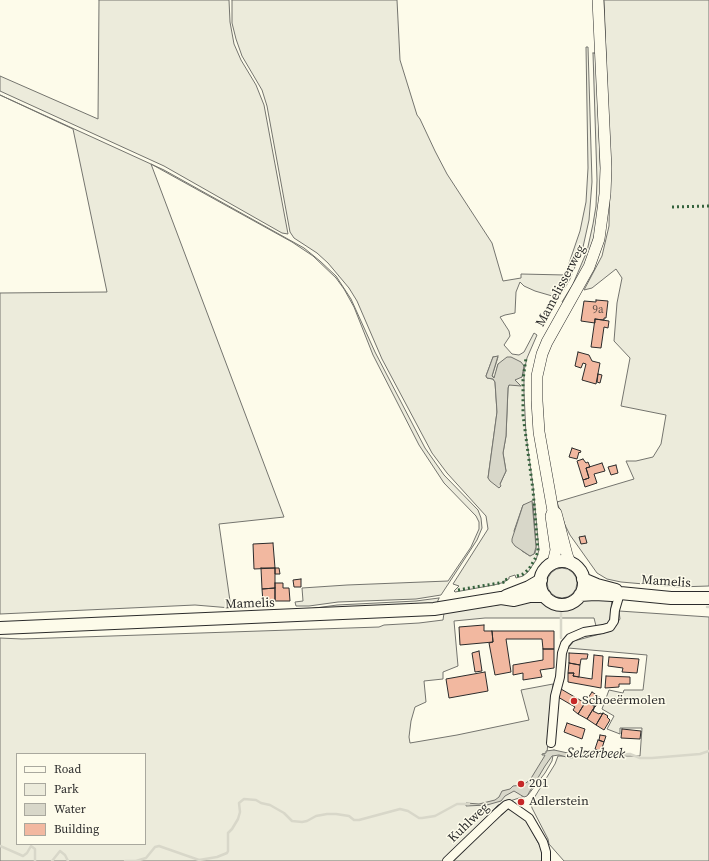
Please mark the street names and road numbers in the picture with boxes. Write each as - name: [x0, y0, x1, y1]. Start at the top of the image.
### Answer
- street label: Mamelisserweg: [533, 242, 589, 330]
- street label: Mamelis: [641, 572, 691, 592]
- street label: Mamelis: [225, 595, 275, 613]
- street label: Kuhlweg: [445, 800, 493, 846]

